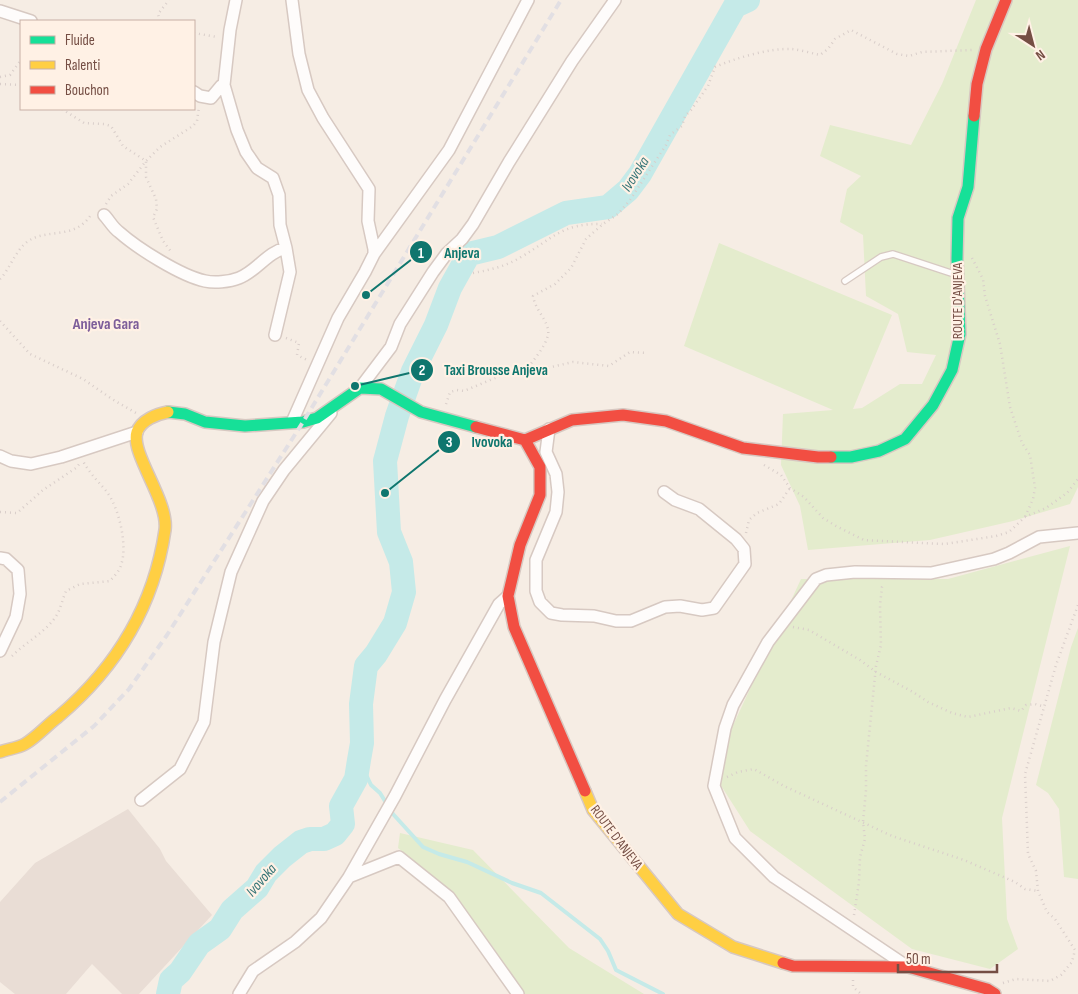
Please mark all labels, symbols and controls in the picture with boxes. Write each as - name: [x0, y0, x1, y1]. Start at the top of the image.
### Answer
- legend: [20, 20, 195, 110]
- north arrow: [1008, 20, 1058, 70]
- text: Fluide: [65, 31, 95, 50]
- text: N: [1032, 46, 1048, 64]
- text: Ralenti: [65, 56, 100, 75]
- text: Bouchon: [65, 81, 109, 100]
- water label: Ivovoka: [617, 153, 654, 195]
- callout: Anjeva: [409, 237, 489, 267]
- text: 1: [418, 244, 424, 263]
- text: Anjeva: [443, 244, 480, 263]
- street label: ROUTE D'ANJEVA: [949, 262, 966, 339]
- district label: Anjeva Gara: [72, 315, 139, 334]
- callout: Taxi Brousse Anjeva: [410, 355, 558, 385]
- text: 2: [419, 361, 425, 380]
- text: Taxi Brousse Anjeva: [444, 361, 548, 380]
- callout: Ivovoka: [437, 427, 523, 457]
- text: 3: [446, 433, 453, 452]
- text: Ivovoka: [471, 433, 513, 452]
- street label: ROUTE D'ANJEVA: [587, 802, 647, 874]
- water label: Ivovoka: [242, 860, 281, 901]
- scale bar: [898, 942, 997, 974]
- text: 50 m: [906, 950, 931, 969]

